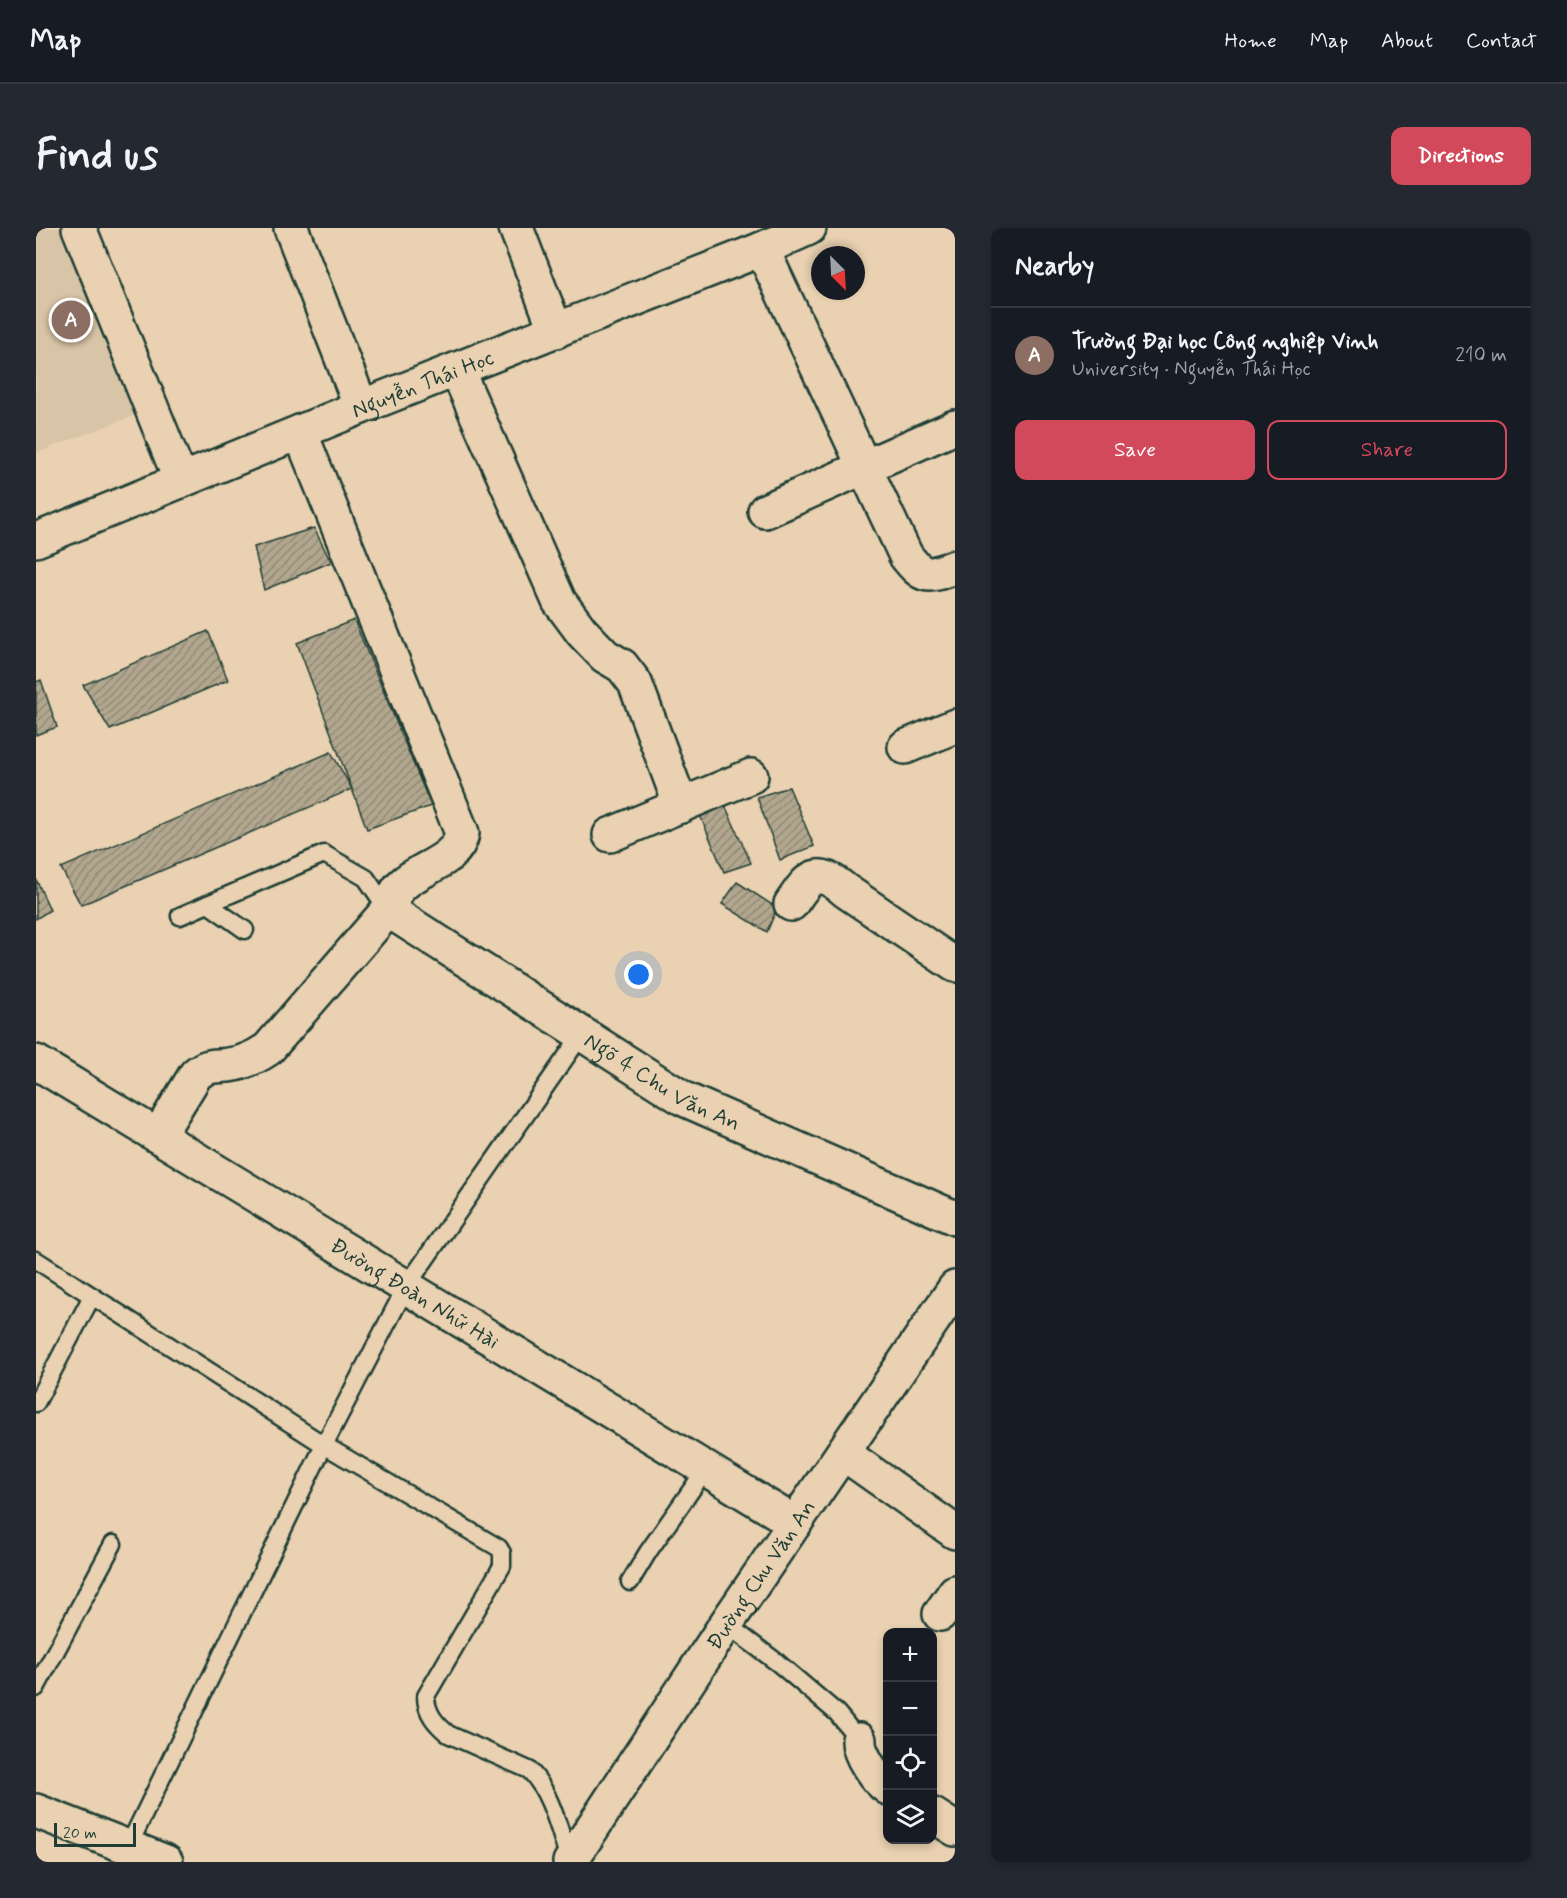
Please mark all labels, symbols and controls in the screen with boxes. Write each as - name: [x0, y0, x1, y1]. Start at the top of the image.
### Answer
- text: Map: [30, 23, 81, 60]
- text: Home: [1225, 27, 1277, 55]
- text: Map: [1310, 27, 1348, 55]
- text: About: [1381, 27, 1433, 55]
- text: Contact: [1466, 27, 1537, 55]
- button: Directions: [1391, 127, 1531, 185]
- text: Find us: [36, 129, 158, 184]
- north arrow: [811, 246, 865, 300]
- text: Nearby: [1015, 250, 1094, 284]
- pin: A: [51, 298, 90, 343]
- text: Trường Đại học Công nghiệp Vinh: [1072, 328, 1379, 356]
- text: A: [1028, 342, 1041, 369]
- text: 210 m: [1455, 342, 1507, 369]
- street label: Nguyễn Thái Học: [348, 344, 498, 425]
- text: University · Nguyễn Thái Học: [1072, 356, 1311, 383]
- button: Save: [1015, 420, 1255, 480]
- button: Share: [1267, 420, 1507, 480]
- your location: [624, 960, 653, 989]
- street label: Ngõ 4 Chu Văn An: [579, 1027, 744, 1138]
- street label: Đường Đoàn Nhữ Hài: [325, 1232, 504, 1356]
- street label: Đường Chu Văn An: [701, 1495, 823, 1656]
- map controls: [883, 1628, 937, 1844]
- button: +: [883, 1628, 937, 1682]
- button: −: [883, 1682, 937, 1736]
- button: locate: [883, 1736, 937, 1790]
- button: layers: [883, 1790, 937, 1844]
- scale bar: [54, 1820, 136, 1848]
- text: 20 m: [63, 1823, 97, 1844]

